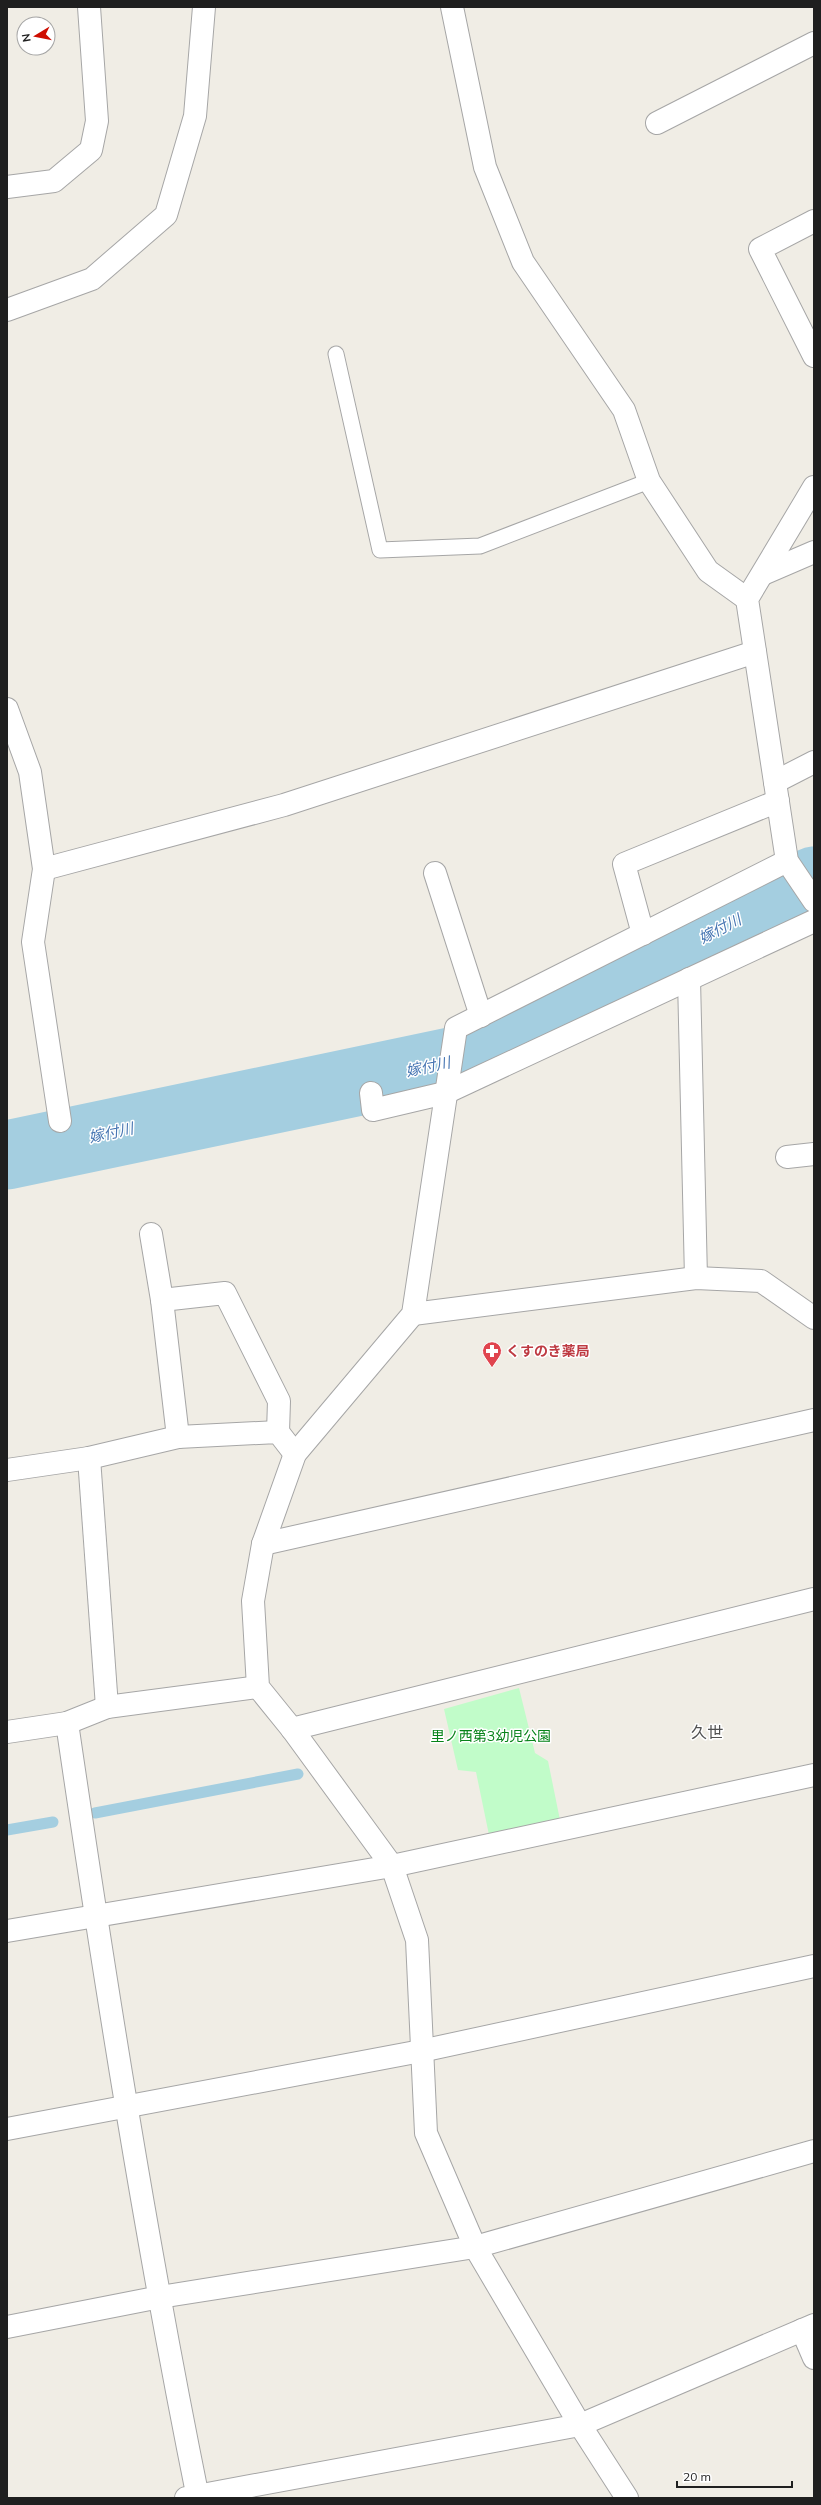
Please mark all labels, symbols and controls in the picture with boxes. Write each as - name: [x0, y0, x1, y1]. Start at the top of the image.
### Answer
- north arrow: [16, 16, 56, 56]
- text: N: [19, 32, 34, 43]
- water label: 嫁付川: [695, 909, 746, 947]
- water label: 嫁付川: [404, 1052, 454, 1080]
- water label: 嫁付川: [87, 1118, 137, 1146]
- pharmacy icon: くすのき薬局: [481, 1340, 503, 1368]
- place label: くすのき薬局: [506, 1342, 590, 1360]
- district label: 久世: [691, 1722, 723, 1742]
- park label: 里ノ西第3幼児公園: [431, 1727, 551, 1745]
- scale bar: [677, 2463, 792, 2489]
- text: 20 m: [683, 2469, 711, 2484]

